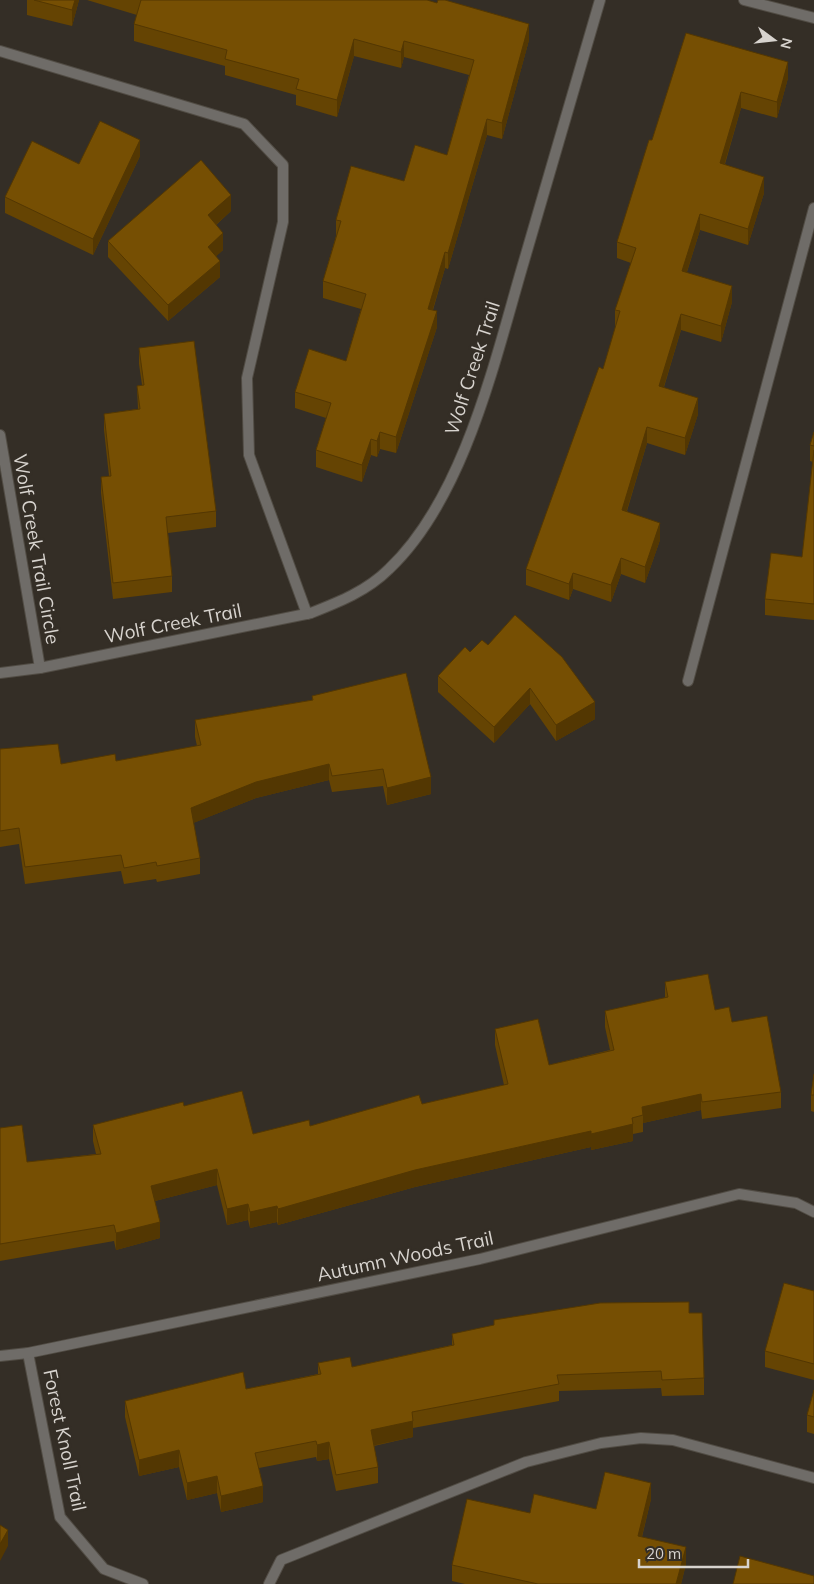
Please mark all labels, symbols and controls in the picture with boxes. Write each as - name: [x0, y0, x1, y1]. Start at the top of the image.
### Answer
- north arrow: [749, 15, 799, 65]
- text: N: [776, 36, 797, 51]
- street label: Wolf Creek Trail: [439, 298, 505, 438]
- street label: Wolf Creek Trail Circle: [8, 452, 66, 646]
- street label: Wolf Creek Trail: [102, 598, 244, 648]
- street label: Autumn Woods Trail: [314, 1226, 496, 1286]
- street label: Forest Knoll Trail: [38, 1367, 92, 1513]
- scale bar: [639, 1536, 748, 1568]
- text: 20 m: [646, 1544, 681, 1563]

